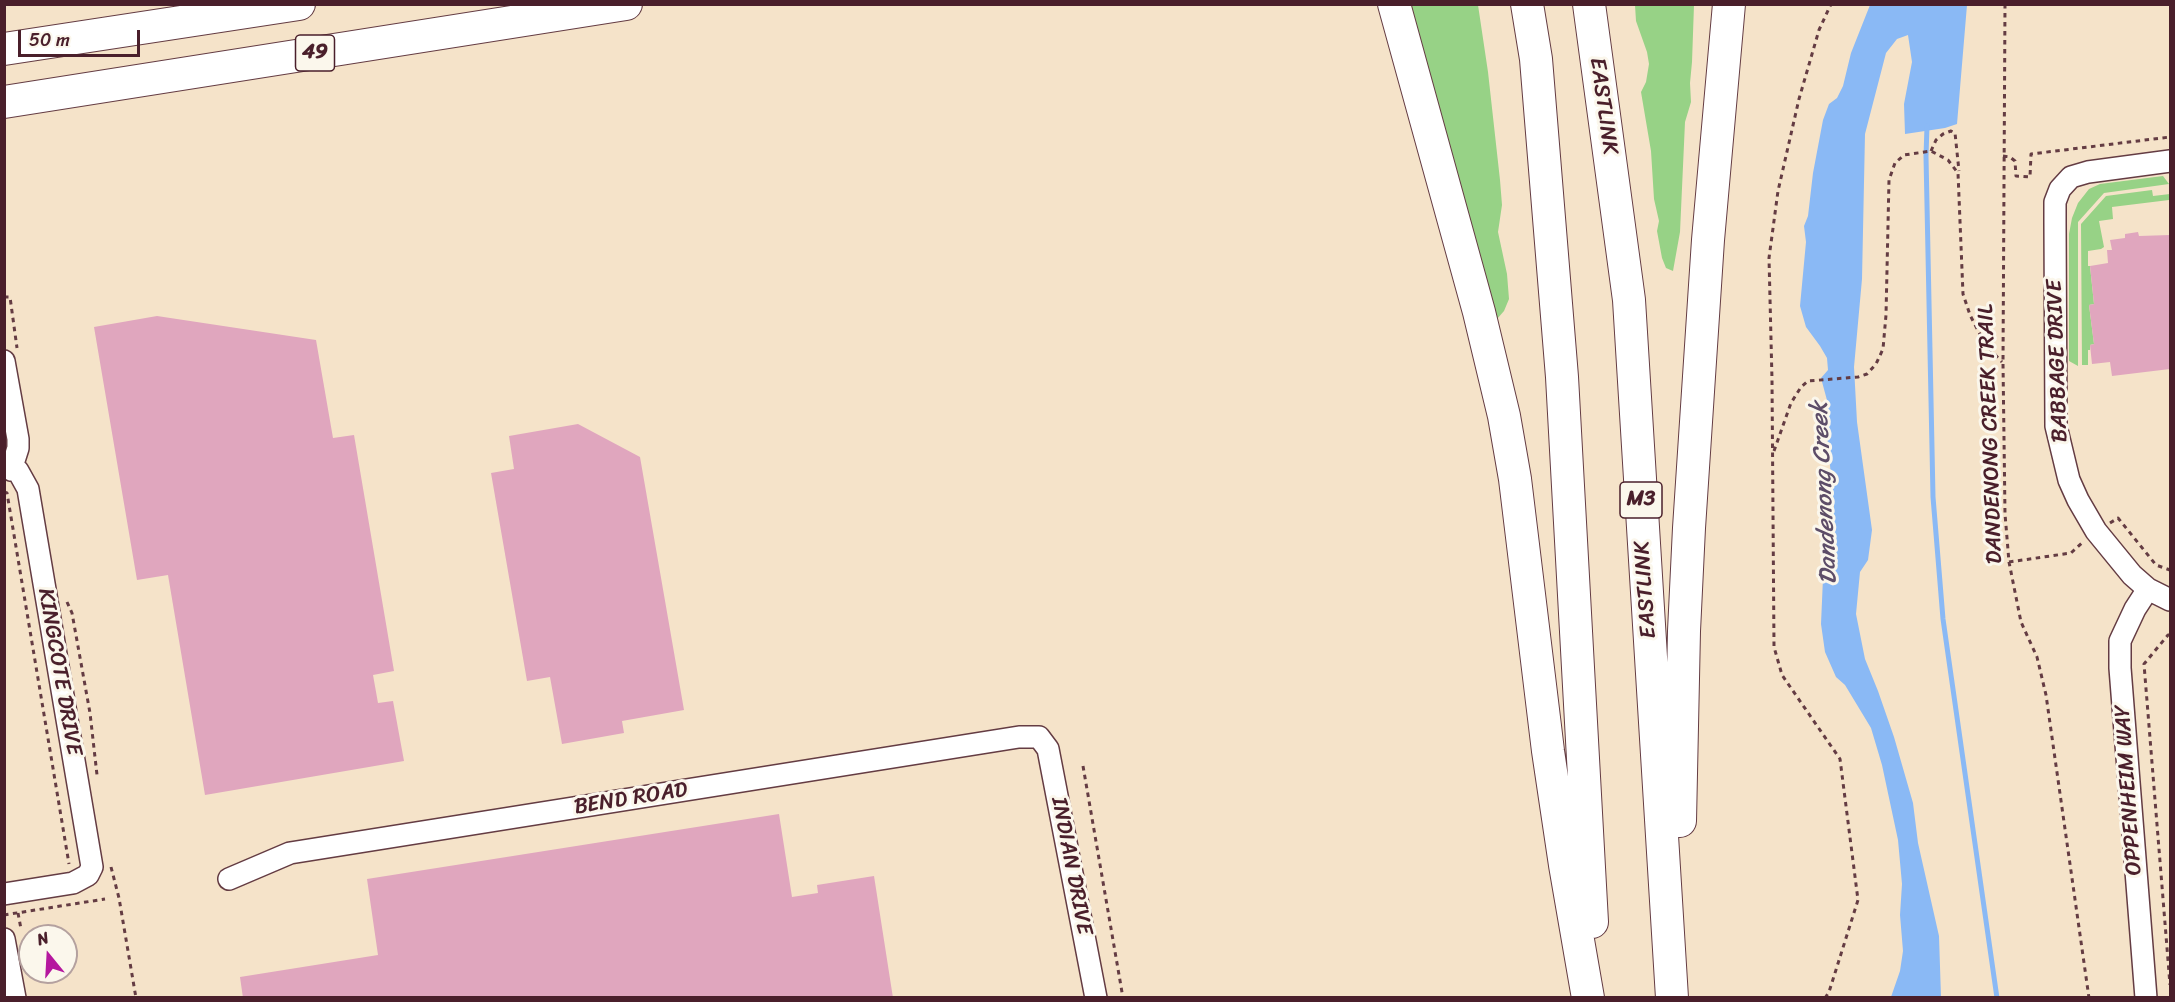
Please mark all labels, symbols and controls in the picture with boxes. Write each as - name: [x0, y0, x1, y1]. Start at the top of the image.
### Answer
- scale bar: [21, 18, 142, 56]
- text: 50 m: [29, 24, 70, 56]
- road number: 49: [296, 35, 334, 71]
- street label: EASTLINK: [1583, 56, 1623, 156]
- street label: BABBAGE DRIVE: [2042, 279, 2074, 443]
- street label: DANDENONG CREEK TRAIL: [1973, 303, 2009, 565]
- water label: Dandenong Creek: [1806, 401, 1844, 585]
- road number: M3: [1620, 482, 1662, 518]
- street label: EASTLINK: [1629, 540, 1663, 640]
- street label: KINGCOTE DRIVE: [31, 586, 87, 758]
- street label: OPPENHEIM WAY: [2110, 704, 2148, 876]
- street label: BEND ROAD: [572, 777, 690, 821]
- street label: INDIAN DRIVE: [1045, 795, 1097, 937]
- text: N: [33, 923, 53, 954]
- north arrow: [18, 924, 78, 984]

